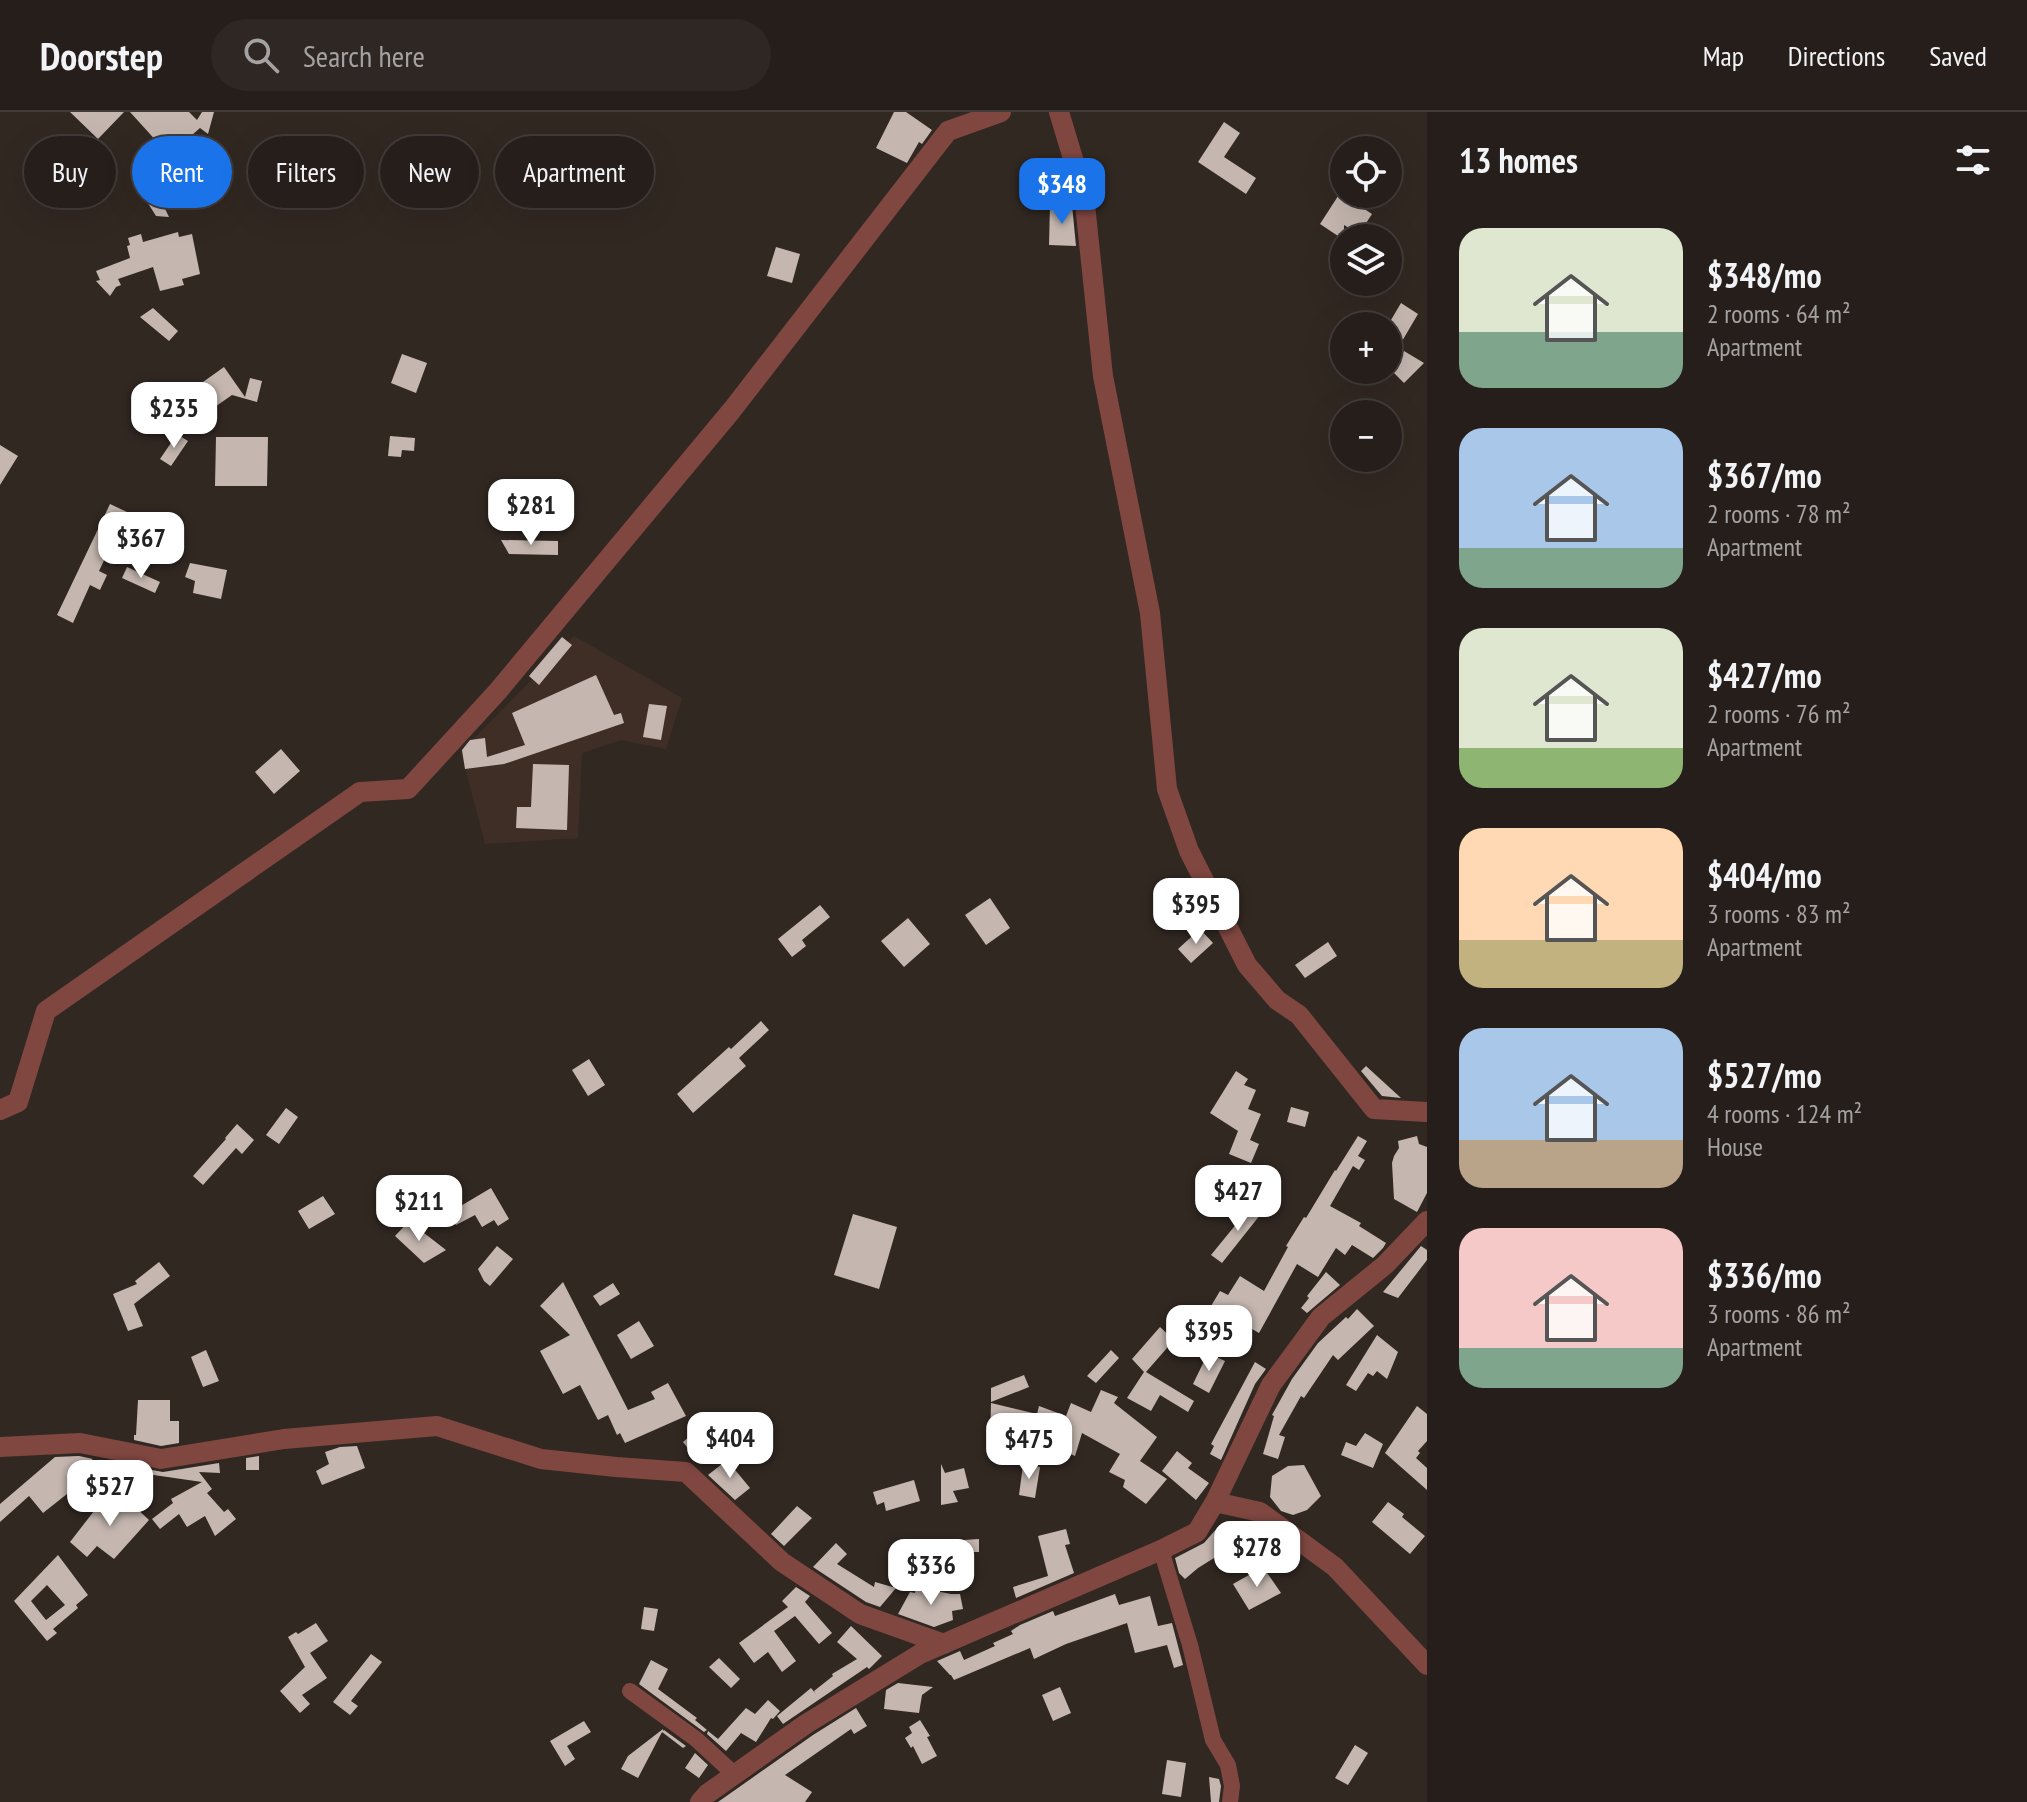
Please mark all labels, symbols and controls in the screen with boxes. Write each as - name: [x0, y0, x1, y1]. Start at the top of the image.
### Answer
- search box: [211, 19, 771, 91]
- text: Doorstep: [40, 31, 163, 80]
- icon: search: [239, 33, 283, 77]
- text: Search here: [303, 36, 425, 75]
- text: Map: [1703, 37, 1744, 74]
- text: Directions: [1788, 37, 1885, 74]
- text: Saved: [1929, 37, 1987, 74]
- chip: Buy: [24, 136, 116, 208]
- chip: Rent: [132, 136, 232, 208]
- chip: Filters: [248, 136, 364, 208]
- chip: New: [380, 136, 479, 208]
- chip: Apartment: [495, 136, 654, 208]
- map controls: [1330, 136, 1402, 472]
- button: locate: [1330, 136, 1402, 208]
- text: 13 homes: [1459, 138, 1578, 182]
- icon: filters: [1951, 138, 1995, 182]
- pin: $348: [1015, 158, 1109, 226]
- text: $348: [1037, 167, 1087, 200]
- button: layers: [1330, 224, 1402, 296]
- text: $348/mo: [1707, 253, 1822, 297]
- icon: home: [1523, 260, 1619, 356]
- text: 2 rooms · 64 m²: [1707, 297, 1851, 330]
- button: +: [1330, 312, 1402, 384]
- text: Apartment: [1707, 330, 1802, 363]
- pin: $235: [127, 382, 221, 450]
- text: $235: [149, 391, 199, 424]
- button: −: [1330, 400, 1402, 472]
- text: $367/mo: [1707, 453, 1822, 497]
- icon: home: [1523, 460, 1619, 556]
- pin: $281: [484, 479, 578, 547]
- text: $281: [506, 488, 556, 521]
- text: 2 rooms · 78 m²: [1707, 497, 1851, 530]
- pin: $367: [94, 512, 188, 580]
- text: $367: [116, 521, 166, 554]
- text: Apartment: [1707, 530, 1802, 563]
- text: $427/mo: [1707, 653, 1822, 697]
- icon: home: [1523, 660, 1619, 756]
- text: 2 rooms · 76 m²: [1707, 697, 1851, 730]
- text: Apartment: [1707, 730, 1802, 763]
- text: $404/mo: [1707, 853, 1822, 897]
- icon: home: [1523, 860, 1619, 956]
- pin: $395: [1149, 878, 1243, 946]
- text: $395: [1171, 887, 1221, 920]
- text: 3 rooms · 83 m²: [1707, 897, 1851, 930]
- text: Apartment: [1707, 930, 1802, 963]
- text: $527/mo: [1707, 1053, 1822, 1097]
- icon: home: [1523, 1060, 1619, 1156]
- text: 4 rooms · 124 m²: [1707, 1097, 1862, 1130]
- text: House: [1707, 1130, 1763, 1163]
- pin: $427: [1191, 1165, 1285, 1233]
- text: $427: [1213, 1174, 1263, 1207]
- pin: $211: [372, 1175, 466, 1243]
- text: $211: [394, 1184, 444, 1217]
- text: $336/mo: [1707, 1253, 1822, 1297]
- icon: home: [1523, 1260, 1619, 1356]
- text: 3 rooms · 86 m²: [1707, 1297, 1851, 1330]
- pin: $395: [1162, 1305, 1256, 1373]
- text: $395: [1184, 1314, 1234, 1347]
- text: Apartment: [1707, 1330, 1802, 1363]
- pin: $404: [683, 1412, 777, 1480]
- pin: $475: [982, 1413, 1076, 1481]
- text: $404: [705, 1421, 755, 1454]
- text: $475: [1004, 1422, 1054, 1455]
- pin: $527: [63, 1460, 157, 1528]
- text: $527: [85, 1469, 135, 1502]
- pin: $278: [1210, 1521, 1304, 1589]
- text: $278: [1232, 1530, 1282, 1563]
- pin: $336: [884, 1539, 978, 1607]
- text: $336: [906, 1548, 956, 1581]

